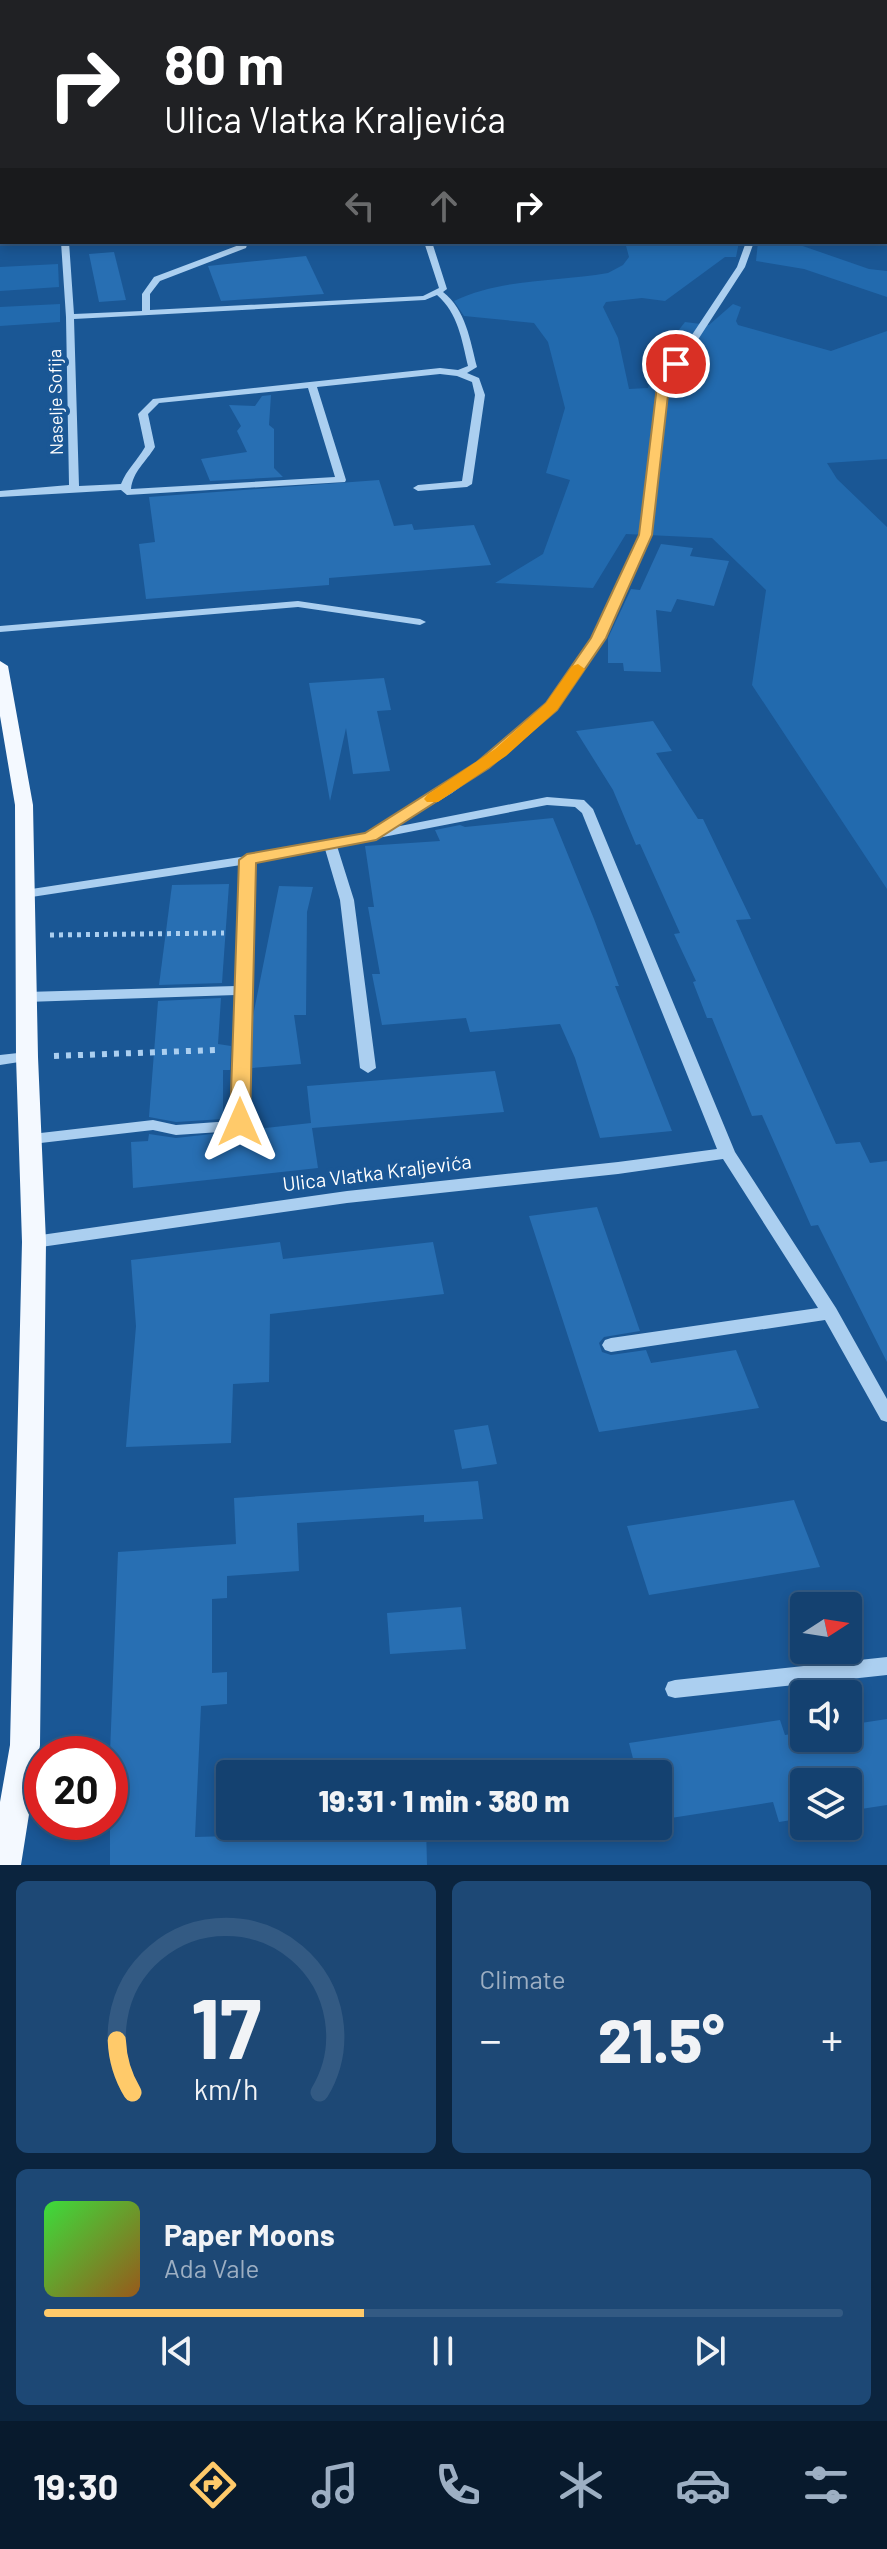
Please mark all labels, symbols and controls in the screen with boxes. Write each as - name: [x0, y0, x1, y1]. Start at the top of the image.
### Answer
- text: 80 m: [164, 29, 284, 96]
- icon: right: [32, 32, 136, 136]
- text: Ulica Vlatka Kraljevića: [164, 97, 506, 140]
- icon: left: [338, 184, 382, 228]
- icon: ahead: [422, 184, 466, 228]
- icon: right: [506, 184, 550, 228]
- pin: [642, 330, 710, 398]
- icon: arrive: [654, 342, 698, 386]
- street label: Naselje Sofija: [43, 349, 67, 455]
- position arrow: [198, 1080, 282, 1164]
- street label: Ulica Vlatka Kraljevića: [281, 1149, 473, 1195]
- north arrow: [790, 1592, 862, 1664]
- map controls: [790, 1592, 862, 1840]
- button: sound: [790, 1680, 862, 1752]
- speed limit sign: 20: [24, 1736, 128, 1840]
- button: layers: [790, 1768, 862, 1840]
- text: 19:31 · 1 min · 380 m: [319, 1782, 569, 1818]
- text: Climate: [480, 1963, 566, 1994]
- text: 17: [190, 1976, 261, 2076]
- text: 21.5°: [598, 2003, 724, 2075]
- text: −: [480, 2012, 502, 2065]
- text: +: [821, 2012, 843, 2065]
- text: km/h: [193, 2071, 258, 2106]
- text: Paper Moons: [164, 2216, 335, 2252]
- text: Ada Vale: [164, 2252, 259, 2283]
- icon: previous: [155, 2329, 199, 2373]
- icon: pause: [421, 2329, 465, 2373]
- icon: next: [688, 2329, 732, 2373]
- icon: directions: [185, 2457, 241, 2513]
- icon: music: [307, 2457, 363, 2513]
- icon: phone: [430, 2457, 486, 2513]
- icon: climate: [553, 2457, 609, 2513]
- icon: car: [675, 2457, 731, 2513]
- icon: filters: [798, 2457, 854, 2513]
- text: 19:30: [33, 2464, 118, 2507]

